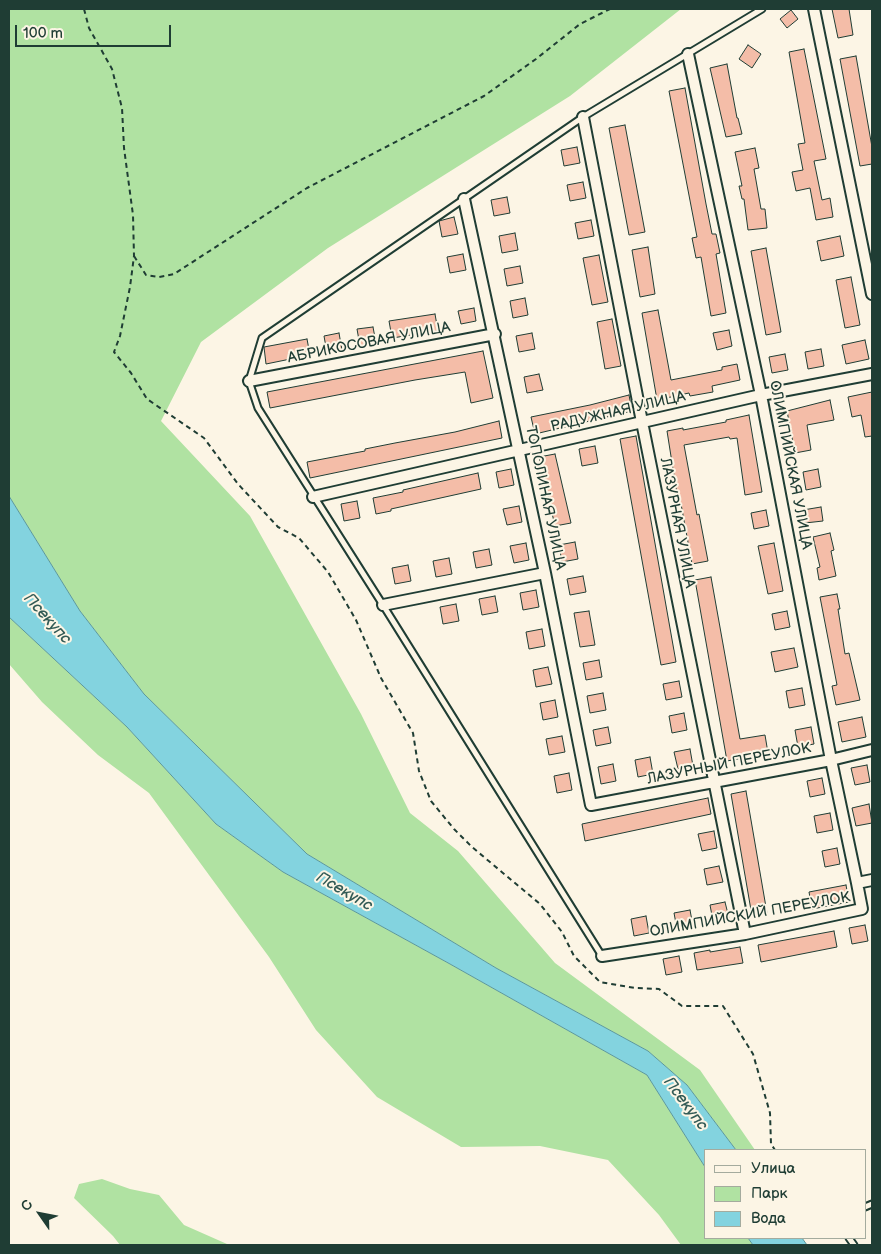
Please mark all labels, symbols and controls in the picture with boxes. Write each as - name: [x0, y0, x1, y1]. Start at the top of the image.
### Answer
- scale bar: [18, 15, 174, 47]
- text: 100 m: [23, 24, 63, 43]
- street label: АБРИКОСОВАЯ УЛИЦА: [286, 318, 452, 368]
- street label: ОЛИМПИЙСКАЯ УЛИЦА: [765, 379, 815, 551]
- street label: РАДУЖНАЯ УЛИЦА: [549, 388, 687, 436]
- street label: ТОПОЛИНАЯ УЛИЦА: [521, 424, 569, 572]
- street label: ЛАЗУРНАЯ УЛИЦА: [656, 456, 698, 590]
- water label: Псекупс: [19, 590, 75, 648]
- street label: ЛАЗУРНЫЙ ПЕРЕУЛОК: [646, 739, 812, 789]
- water label: Псекупс: [312, 868, 376, 916]
- street label: ОЛИМПИЙСКИЙ ПЕРЕУЛОК: [648, 889, 852, 941]
- water label: Псекупс: [659, 1074, 711, 1134]
- legend: [704, 1149, 866, 1239]
- text: Улица: [751, 1159, 795, 1178]
- text: Парк: [751, 1184, 788, 1203]
- north arrow: [15, 1189, 65, 1239]
- text: С: [17, 1197, 37, 1214]
- text: Вода: [751, 1209, 786, 1228]

